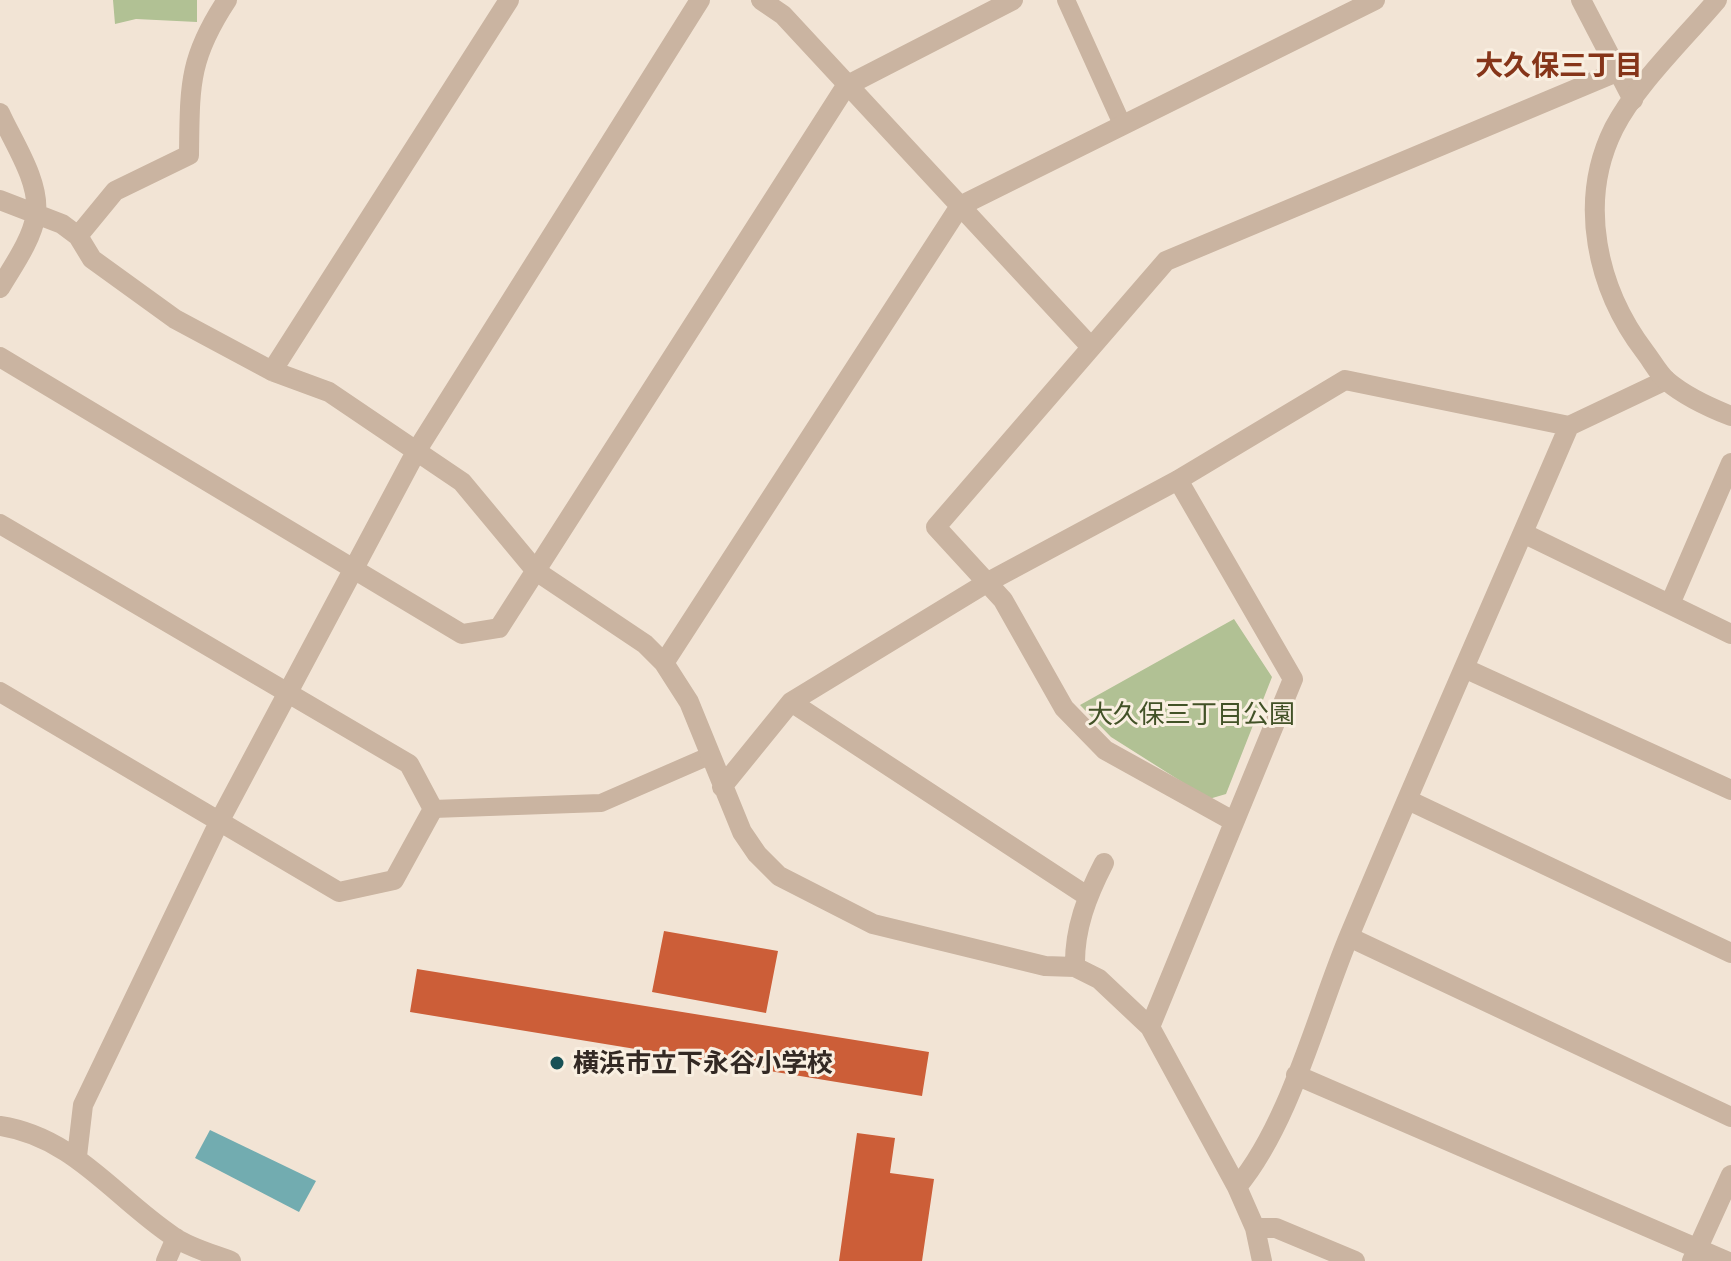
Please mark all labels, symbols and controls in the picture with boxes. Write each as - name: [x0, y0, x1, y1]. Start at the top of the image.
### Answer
- district label: 大久保三丁目: [1475, 49, 1643, 83]
- park label: 大久保三丁目公園: [1087, 698, 1295, 730]
- place label: 横浜市立下永谷小学校: [573, 1047, 833, 1079]
- marker: 横浜市立下永谷小学校: [548, 1054, 566, 1072]

